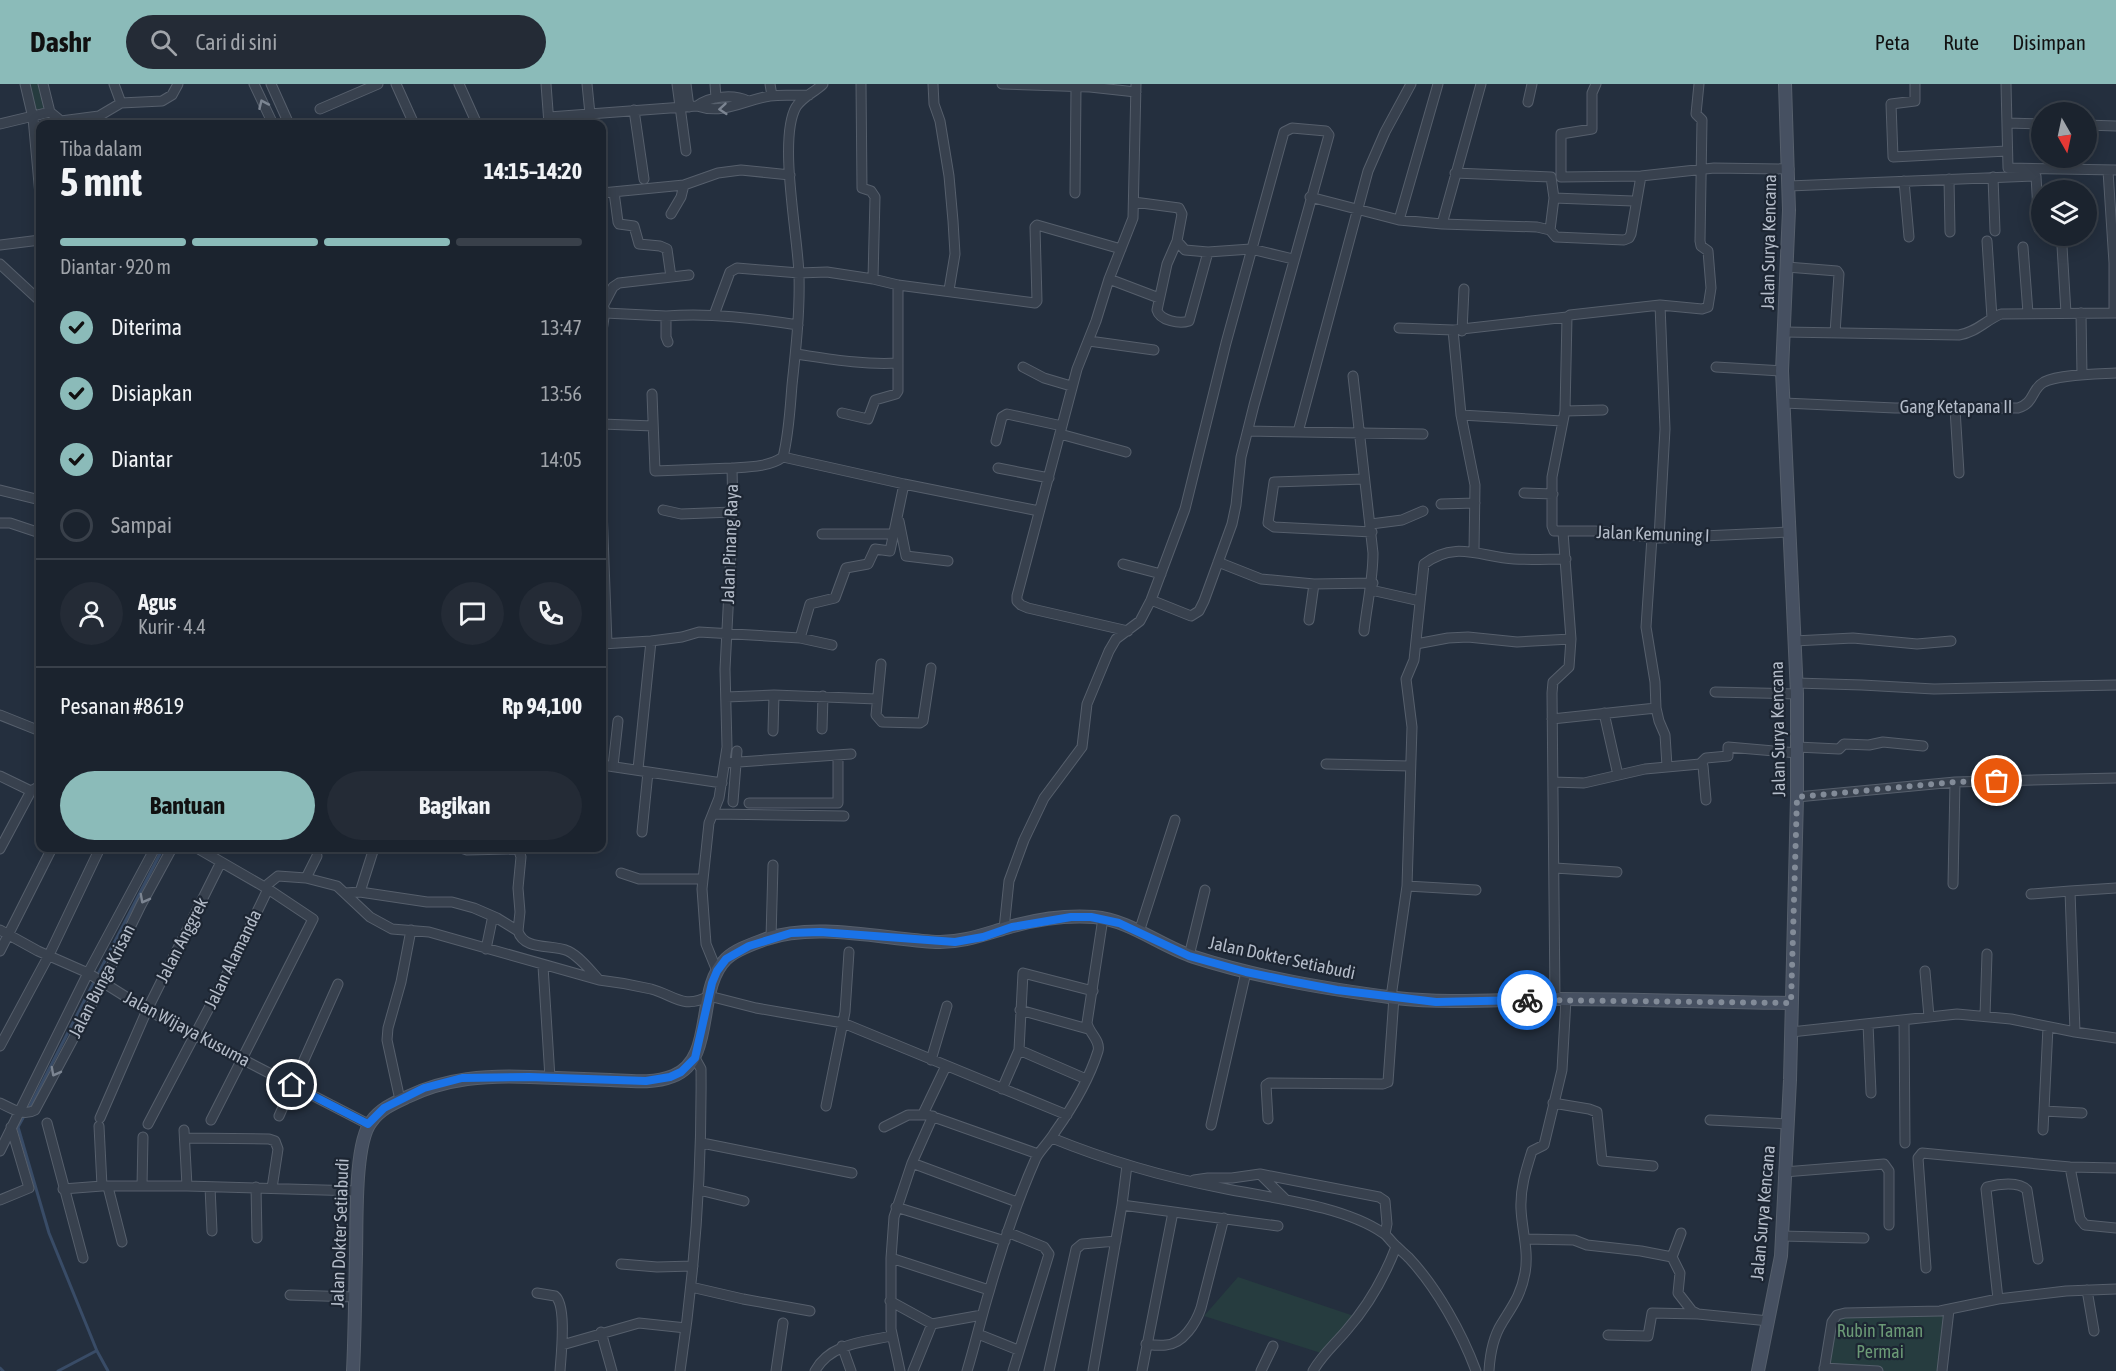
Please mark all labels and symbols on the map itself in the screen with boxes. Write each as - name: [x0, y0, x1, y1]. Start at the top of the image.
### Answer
- one-way arrow: [259, 100, 271, 111]
- one-way arrow: [718, 102, 728, 115]
- north arrow: [2031, 102, 2097, 168]
- street label: Jalan Surya Kencana: [1757, 174, 1780, 310]
- street label: Gang Ketapana II: [1900, 396, 2012, 417]
- street label: Jalan Pinang Raya: [717, 484, 742, 604]
- street label: Jalan Kemuning I: [1596, 521, 1710, 546]
- street label: Jalan Surya Kencana: [1766, 661, 1789, 797]
- pin: [1971, 755, 2022, 806]
- one-way arrow: [140, 893, 152, 904]
- street label: Jalan Anggrek: [151, 894, 212, 986]
- street label: Jalan Alamanda: [200, 906, 266, 1012]
- street label: Jalan Bunga Krisan: [64, 921, 139, 1041]
- street label: Jalan Dokter Setiabudi: [1207, 932, 1357, 983]
- courier: [1497, 970, 1557, 1030]
- street label: Jalan Wijaya Kusuma: [121, 986, 254, 1071]
- pin: [266, 1059, 317, 1110]
- one-way arrow: [51, 1066, 62, 1077]
- street label: Jalan Surya Kencana: [1746, 1145, 1779, 1281]
- street label: Jalan Dokter Setiabudi: [326, 1158, 353, 1308]
- park label: Rubin Taman Permai: [1837, 1320, 1923, 1362]

